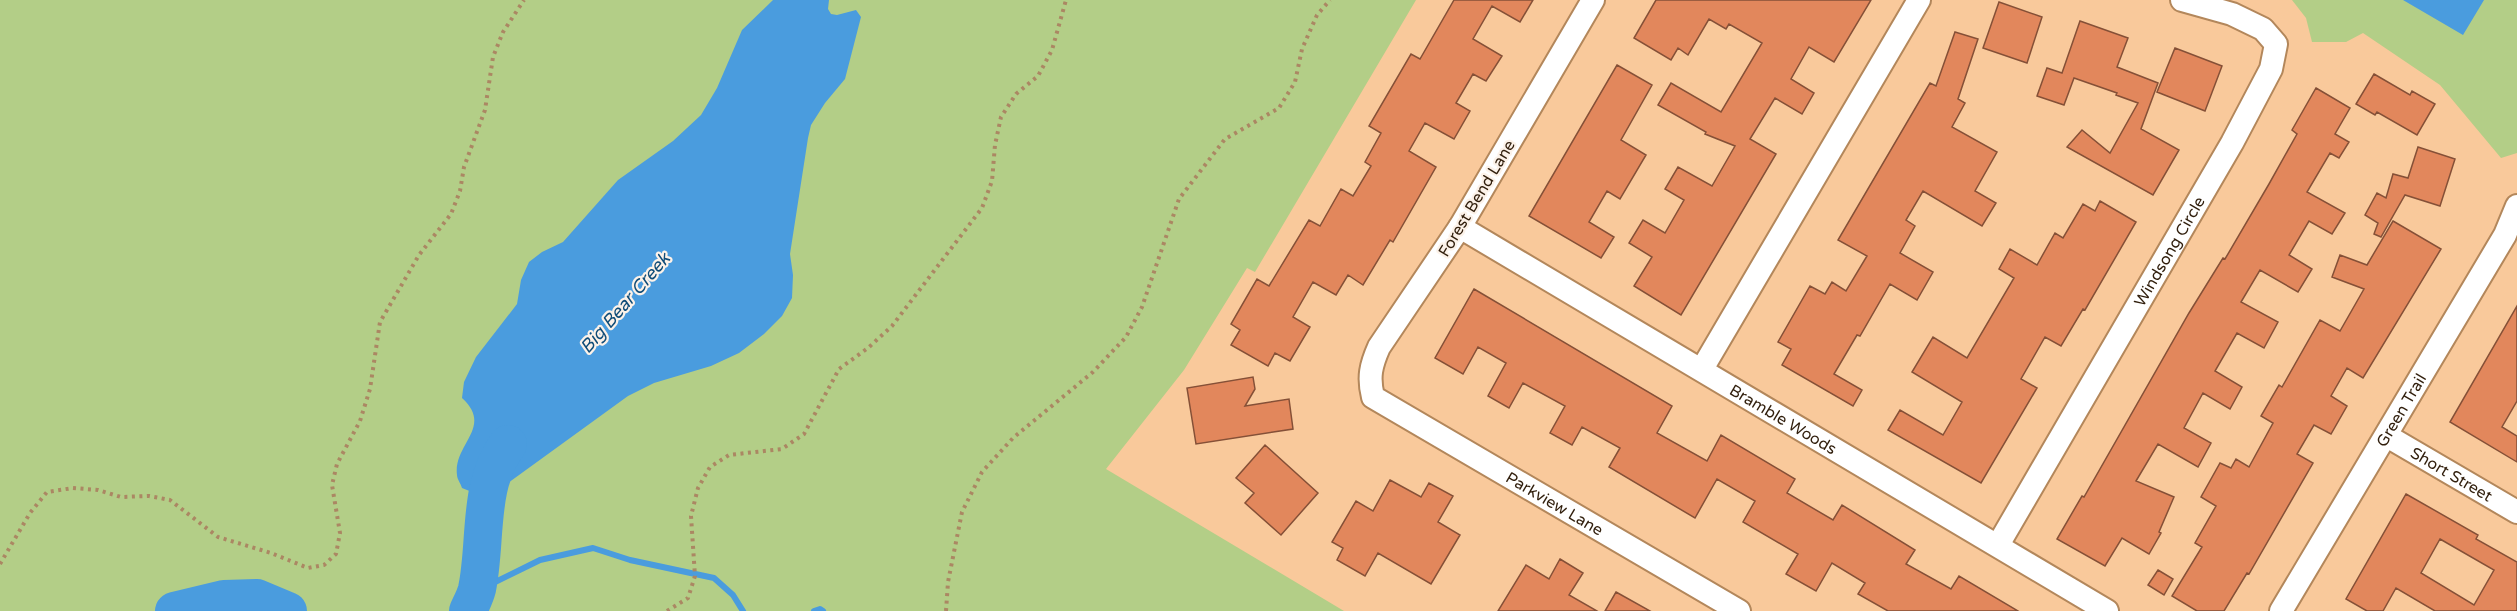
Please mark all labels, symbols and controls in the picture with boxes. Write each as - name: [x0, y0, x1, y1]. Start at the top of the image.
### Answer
- street label: Forest Bend Lane: [1434, 136, 1520, 261]
- street label: Windsong Circle: [2130, 193, 2210, 310]
- water label: Big Bear Creek: [575, 247, 676, 358]
- street label: Green Trail: [2372, 370, 2431, 451]
- street label: Bramble Woods: [1726, 380, 1840, 459]
- street label: Short Street: [2407, 443, 2496, 506]
- street label: Parkview Lane: [1502, 468, 1607, 540]

